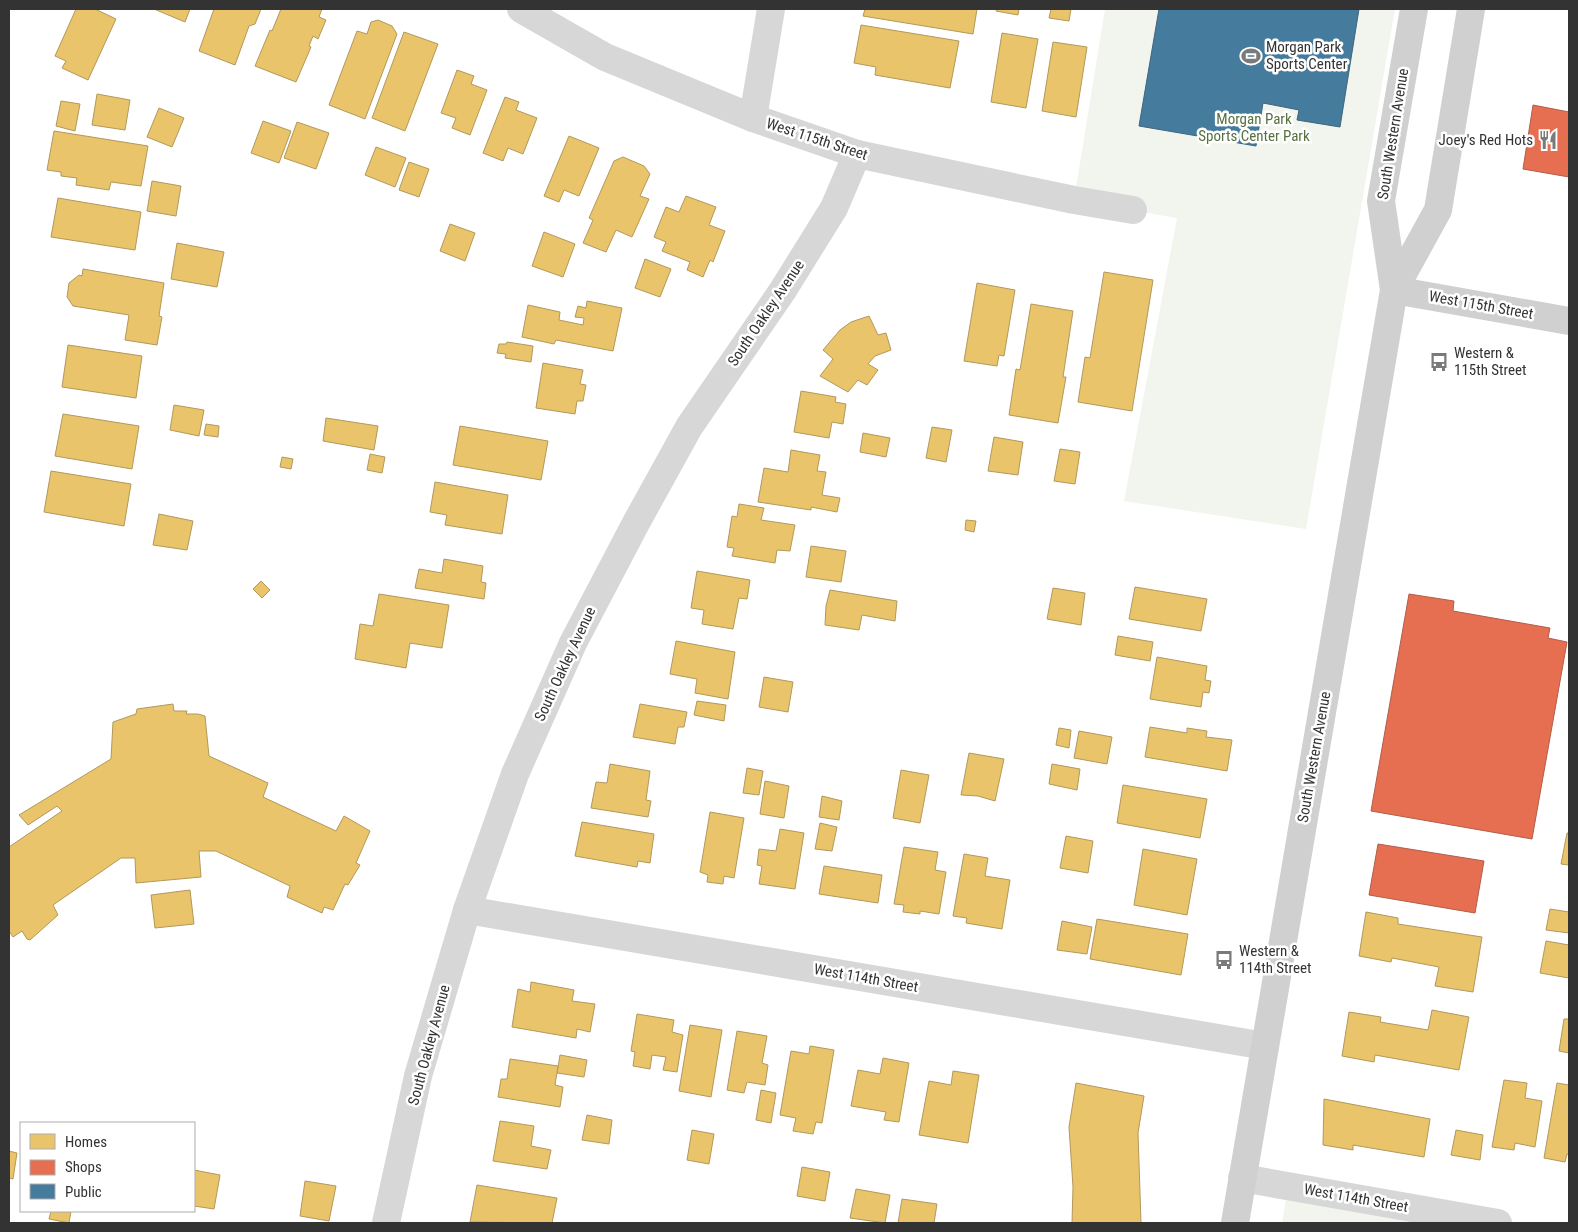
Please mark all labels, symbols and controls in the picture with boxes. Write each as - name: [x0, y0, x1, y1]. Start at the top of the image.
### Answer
- place label: Morgan Park Sports Center: [1266, 38, 1348, 73]
- sports icon: Morgan Park Sports Center: [1240, 45, 1262, 67]
- street label: South Western Avenue: [1374, 67, 1412, 201]
- park label: Morgan Park Sports Center Park: [1198, 110, 1310, 145]
- street label: West 115th Street: [764, 114, 870, 164]
- restaurant icon: Joey's Red Hots: [1537, 129, 1559, 151]
- place label: Joey's Red Hots: [1439, 131, 1533, 149]
- street label: South Oakley Avenue: [724, 257, 808, 369]
- street label: West 115th Street: [1428, 287, 1534, 323]
- place label: Western & 115th Street: [1454, 344, 1527, 379]
- bus stop icon: Western & 115th Street: [1428, 351, 1450, 373]
- street label: South Oakley Avenue: [531, 604, 599, 724]
- street label: South Western Avenue: [1294, 690, 1334, 824]
- place label: Western & 114th Street: [1239, 942, 1312, 977]
- bus stop icon: Western & 114th Street: [1213, 949, 1235, 971]
- street label: West 114th Street: [813, 960, 919, 996]
- street label: South Oakley Avenue: [404, 983, 454, 1107]
- legend: [20, 1122, 195, 1212]
- text: Homes: [65, 1133, 107, 1151]
- text: Shops: [65, 1158, 102, 1176]
- street label: West 114th Street: [1303, 1180, 1409, 1216]
- text: Public: [65, 1183, 102, 1201]

